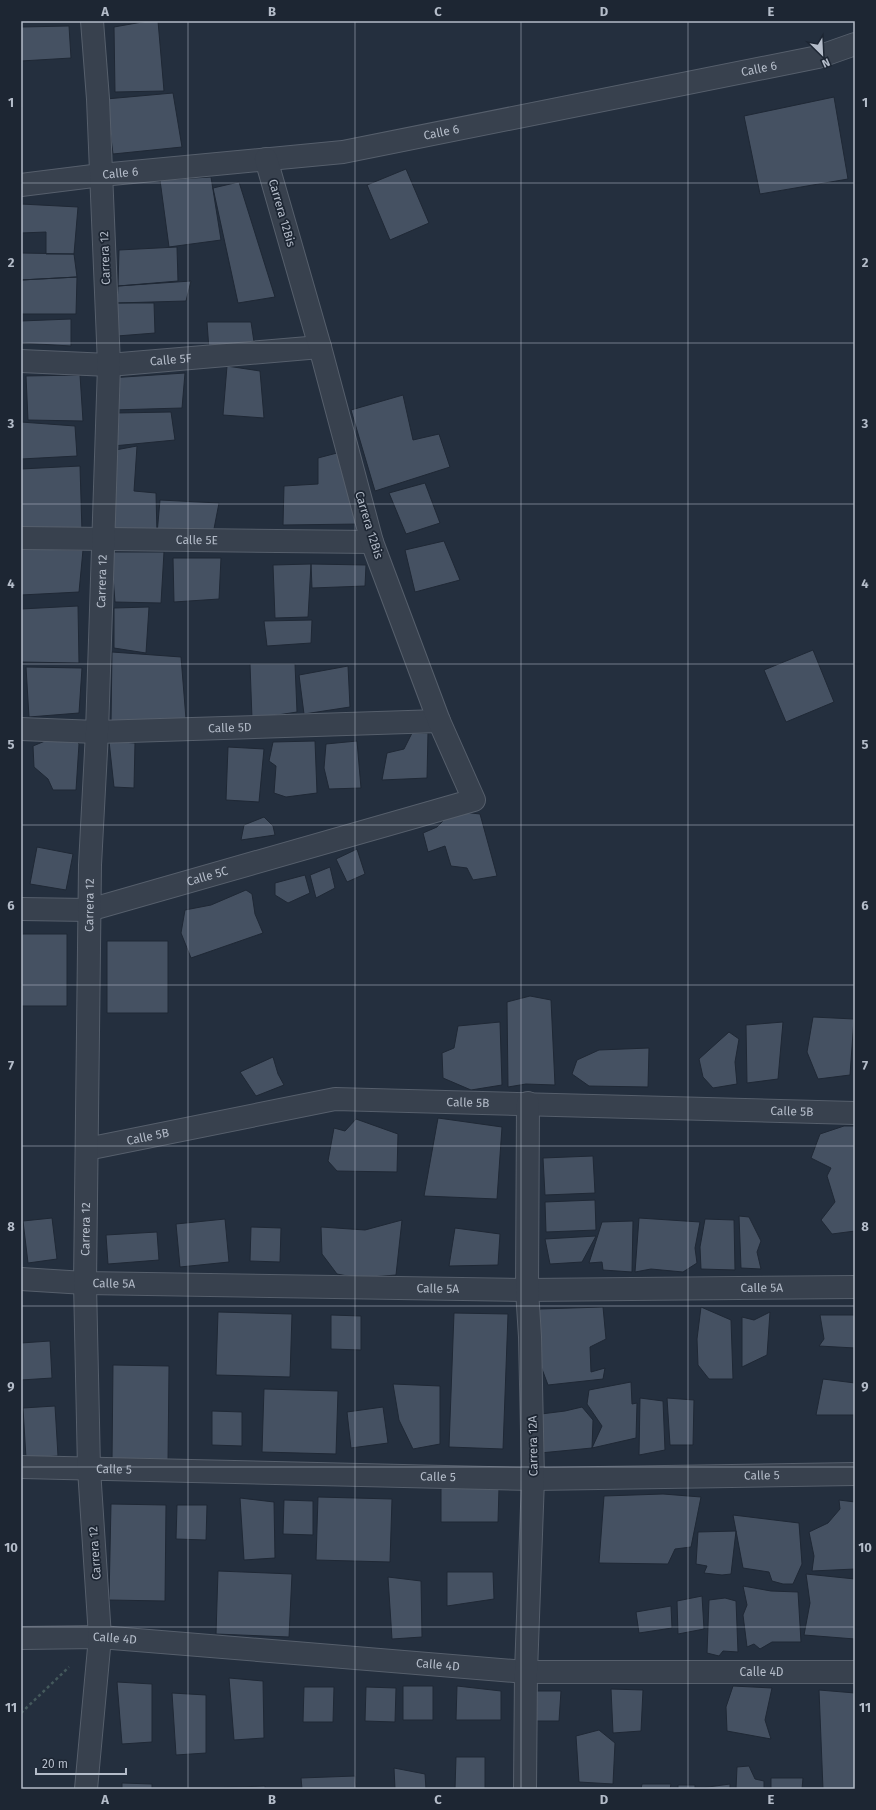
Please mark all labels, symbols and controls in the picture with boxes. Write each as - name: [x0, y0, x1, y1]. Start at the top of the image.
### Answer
- text: A: [100, 4, 109, 19]
- text: B: [268, 4, 276, 19]
- text: C: [434, 4, 442, 19]
- text: D: [600, 4, 609, 19]
- text: E: [768, 4, 775, 19]
- north arrow: [802, 34, 842, 74]
- text: N: [820, 55, 832, 70]
- street label: Calle 6: [740, 58, 778, 79]
- text: 1: [8, 95, 14, 110]
- text: 1: [862, 95, 868, 110]
- street label: Calle 6: [422, 122, 460, 143]
- street label: Calle 6: [102, 164, 139, 182]
- street label: Carrera 12Bis: [266, 177, 298, 249]
- street label: Carrera 12: [97, 231, 113, 285]
- text: 2: [8, 255, 15, 270]
- text: 2: [862, 255, 869, 270]
- street label: Calle 5F: [149, 351, 192, 368]
- text: 3: [7, 416, 15, 431]
- text: 3: [861, 416, 869, 431]
- street label: Carrera 12Bis: [352, 490, 386, 561]
- street label: Calle 5E: [176, 533, 218, 547]
- street label: Carrera 12: [94, 554, 110, 608]
- text: 4: [7, 576, 15, 591]
- text: 4: [861, 576, 869, 591]
- street label: Calle 5D: [208, 720, 252, 735]
- text: 5: [8, 737, 15, 752]
- text: 5: [862, 737, 869, 752]
- street label: Calle 5C: [185, 864, 230, 889]
- street label: Carrera 12: [82, 878, 97, 932]
- text: 6: [7, 898, 15, 913]
- text: 6: [861, 898, 869, 913]
- text: 7: [8, 1058, 14, 1073]
- text: 7: [862, 1058, 868, 1073]
- street label: Calle 5B: [446, 1095, 490, 1110]
- street label: Calle 5B: [770, 1104, 814, 1119]
- street label: Calle 5B: [125, 1126, 170, 1148]
- street label: Carrera 12: [78, 1202, 93, 1256]
- text: 8: [7, 1219, 15, 1234]
- text: 8: [861, 1219, 869, 1234]
- street label: Calle 5A: [92, 1276, 135, 1291]
- street label: Calle 5A: [416, 1281, 459, 1296]
- street label: Calle 5A: [740, 1281, 783, 1295]
- text: 9: [7, 1379, 15, 1394]
- text: 9: [861, 1379, 869, 1394]
- street label: Carrera 12A: [525, 1416, 541, 1476]
- street label: Calle 5: [96, 1462, 132, 1477]
- street label: Calle 5: [744, 1468, 780, 1483]
- street label: Calle 5: [420, 1469, 456, 1484]
- street label: Carrera 12: [86, 1526, 104, 1580]
- text: 10: [4, 1540, 18, 1555]
- text: 10: [858, 1540, 872, 1555]
- street label: Calle 4D: [93, 1630, 138, 1647]
- street label: Calle 4D: [415, 1656, 461, 1674]
- street label: Calle 4D: [740, 1665, 784, 1679]
- text: 11: [5, 1700, 17, 1715]
- text: 11: [859, 1700, 871, 1715]
- scale bar: [36, 1750, 126, 1776]
- text: 20 m: [42, 1757, 68, 1771]
- text: A: [100, 1792, 109, 1807]
- text: B: [268, 1792, 276, 1807]
- text: C: [434, 1792, 442, 1807]
- text: D: [600, 1792, 609, 1807]
- text: E: [768, 1792, 775, 1807]

